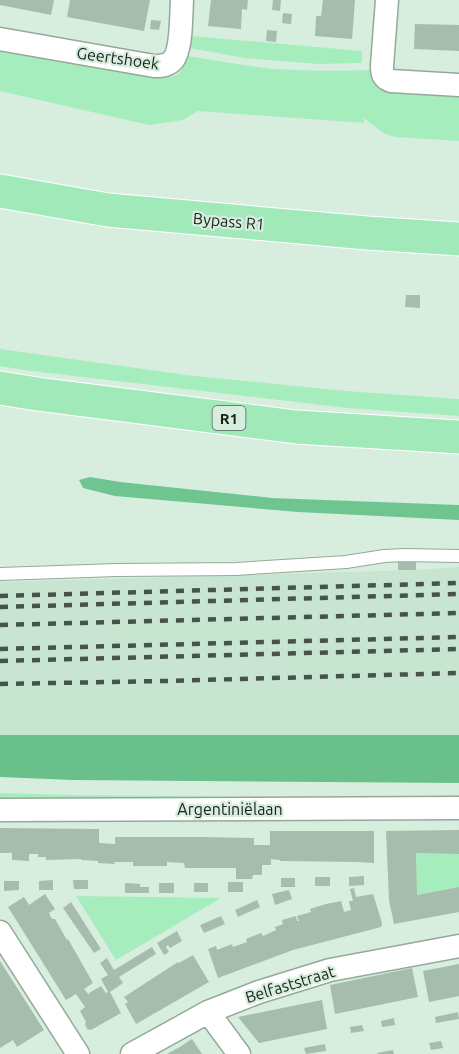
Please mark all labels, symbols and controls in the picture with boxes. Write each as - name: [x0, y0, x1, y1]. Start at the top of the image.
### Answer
- street label: Geertshoek: [76, 43, 160, 73]
- street label: Bypass R1: [192, 209, 266, 233]
- road number: R1: [212, 406, 246, 430]
- street label: Argentiniëlaan: [177, 800, 283, 818]
- street label: Belfaststraat: [243, 962, 338, 1006]

